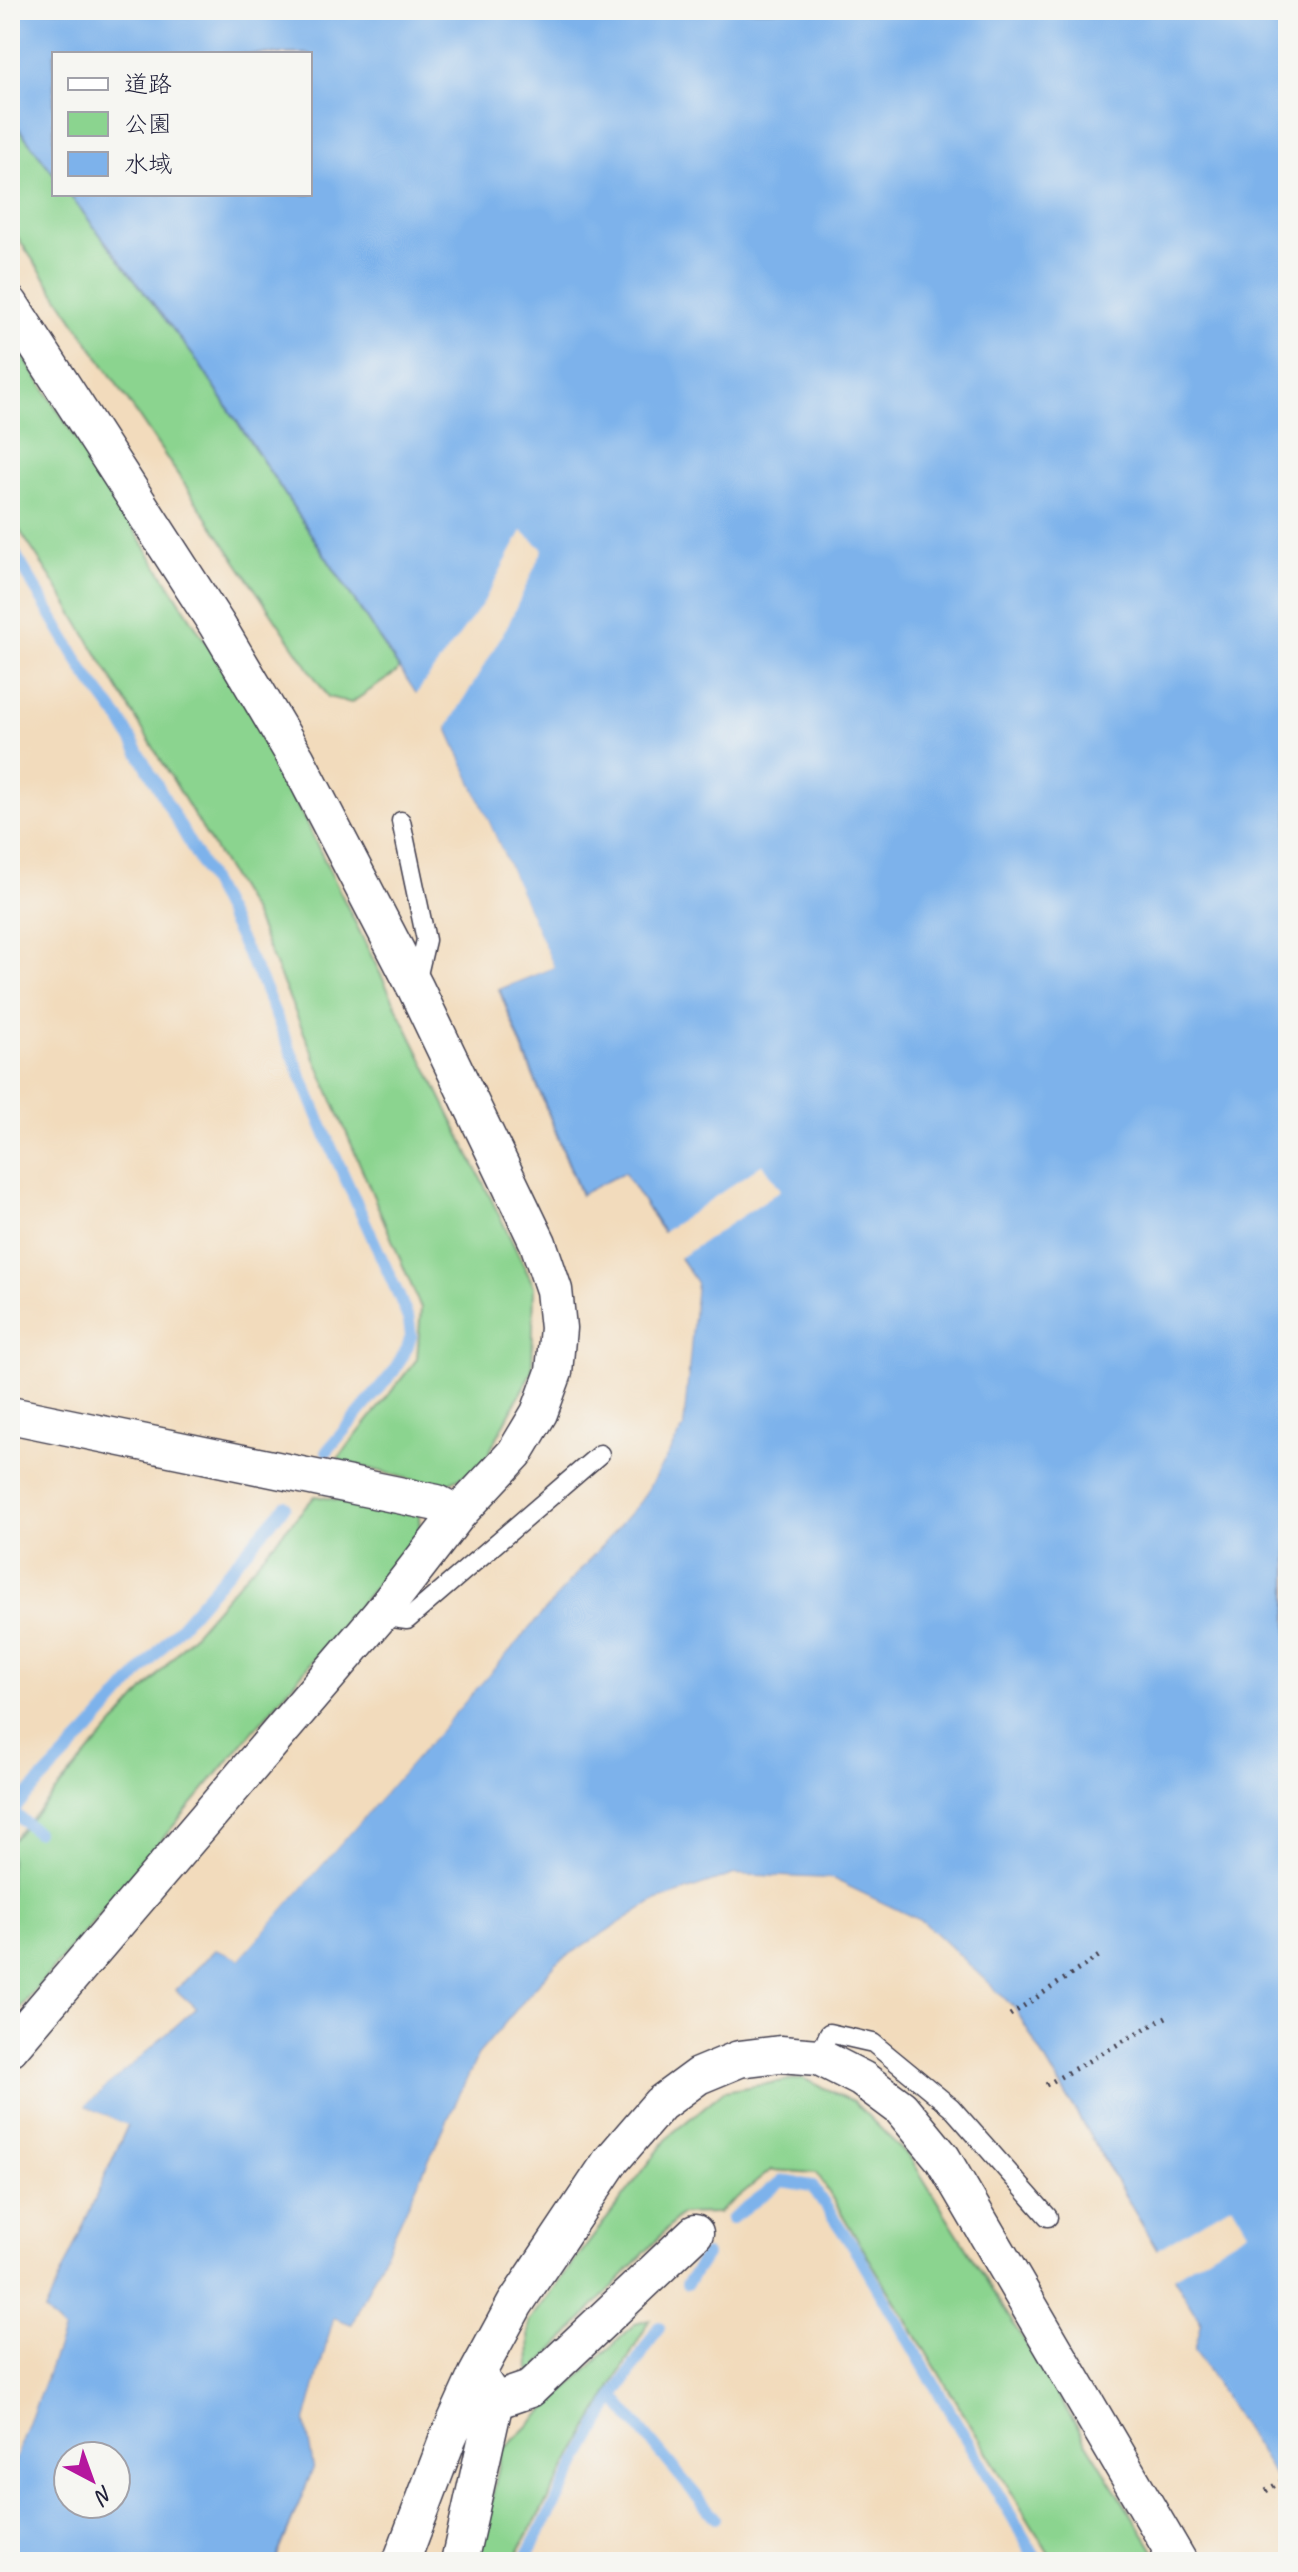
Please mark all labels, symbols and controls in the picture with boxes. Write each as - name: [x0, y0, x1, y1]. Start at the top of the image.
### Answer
- legend: [52, 52, 312, 196]
- text: 道路: [124, 69, 172, 99]
- text: 公園: [124, 109, 172, 139]
- text: 水域: [124, 149, 172, 179]
- north arrow: [52, 2440, 132, 2520]
- text: N: [88, 2479, 119, 2512]

